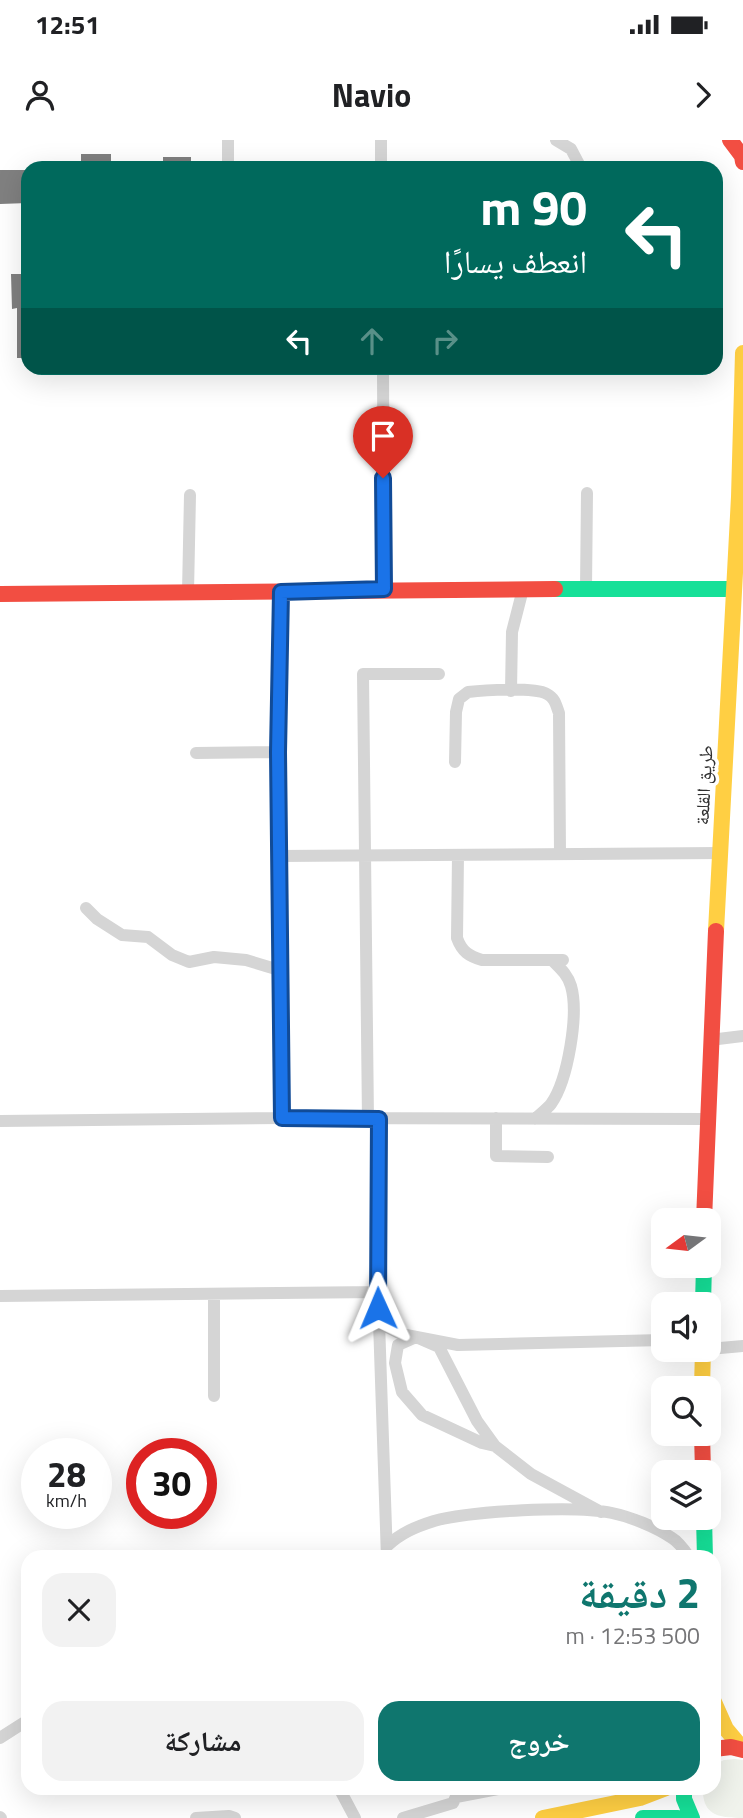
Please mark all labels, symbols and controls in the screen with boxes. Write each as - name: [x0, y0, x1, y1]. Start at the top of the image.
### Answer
- text: 12:51: [35, 5, 100, 44]
- text: Navio: [332, 71, 411, 119]
- icon: person: [21, 76, 59, 114]
- icon: forward: [684, 76, 722, 114]
- text: 90 m: [480, 169, 587, 244]
- icon: left: [611, 189, 702, 280]
- text: انعطف يسارًا: [444, 237, 587, 285]
- icon: left: [280, 322, 318, 360]
- icon: ahead: [353, 322, 391, 360]
- icon: right: [426, 322, 464, 360]
- pin: [353, 406, 413, 478]
- icon: arrive: [364, 417, 402, 455]
- street label: طريق القلعة: [686, 744, 720, 826]
- north arrow: [651, 1208, 721, 1278]
- map controls: [651, 1208, 721, 1530]
- position arrow: [341, 1271, 415, 1345]
- button: sound: [651, 1292, 721, 1362]
- button: search: [651, 1376, 721, 1446]
- speed limit sign: 30: [126, 1438, 217, 1529]
- text: 28: [47, 1447, 86, 1501]
- button: layers: [651, 1460, 721, 1530]
- text: km/h: [46, 1487, 87, 1514]
- text: 2 دقيقة: [579, 1560, 700, 1624]
- button: close: [42, 1573, 116, 1647]
- text: 500 m · 12:53: [565, 1618, 700, 1653]
- button: مشاركة: [42, 1701, 364, 1781]
- button: خروج: [378, 1701, 700, 1781]

